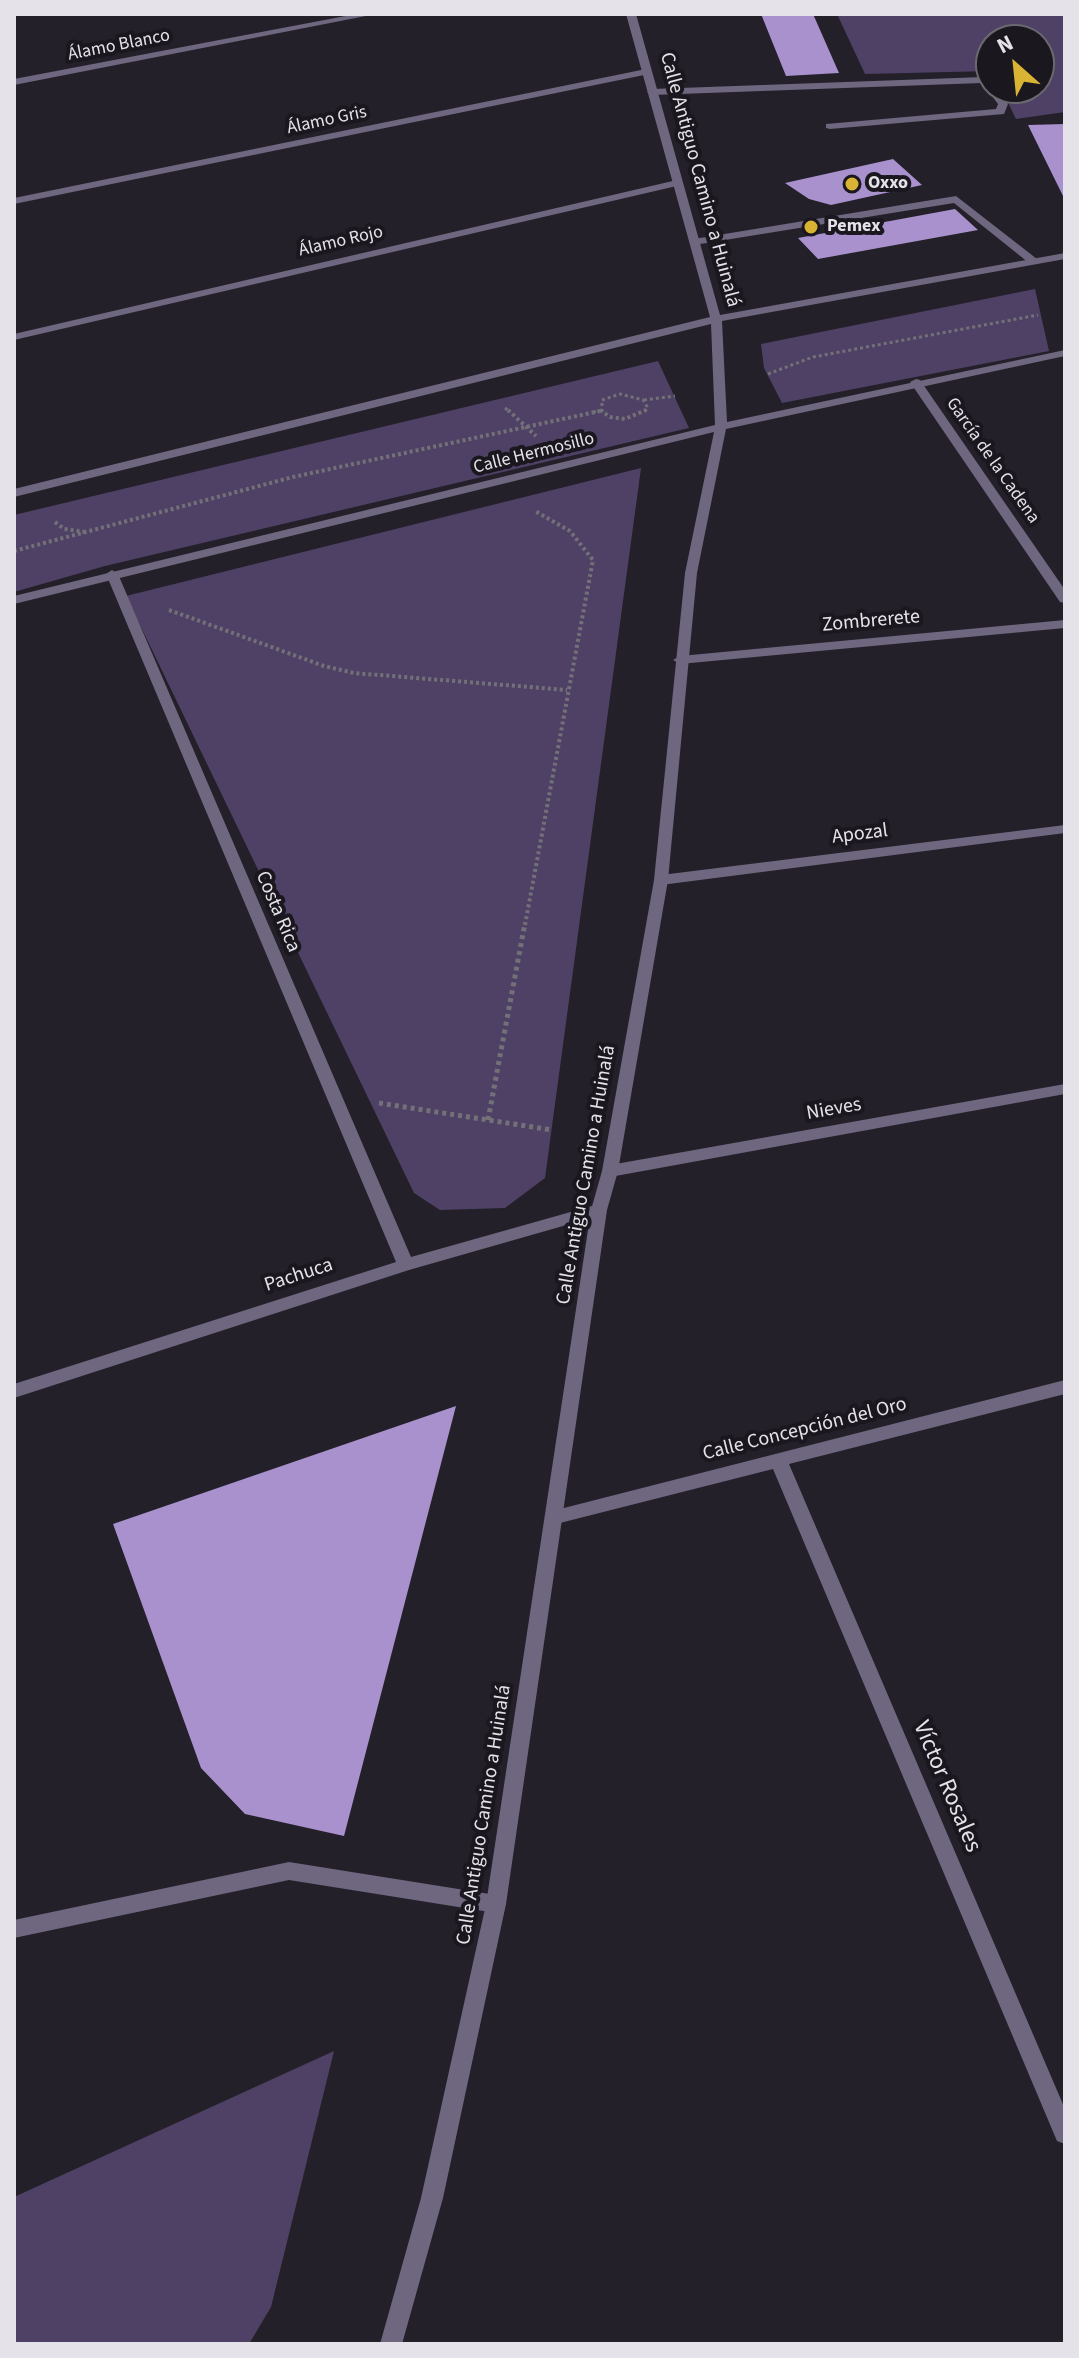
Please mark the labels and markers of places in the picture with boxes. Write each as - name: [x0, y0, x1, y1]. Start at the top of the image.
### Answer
- place label: Oxxo: [868, 173, 908, 195]
- marker: Oxxo: [843, 175, 861, 193]
- place label: Pemex: [827, 216, 880, 238]
- marker: Pemex: [802, 218, 820, 236]

